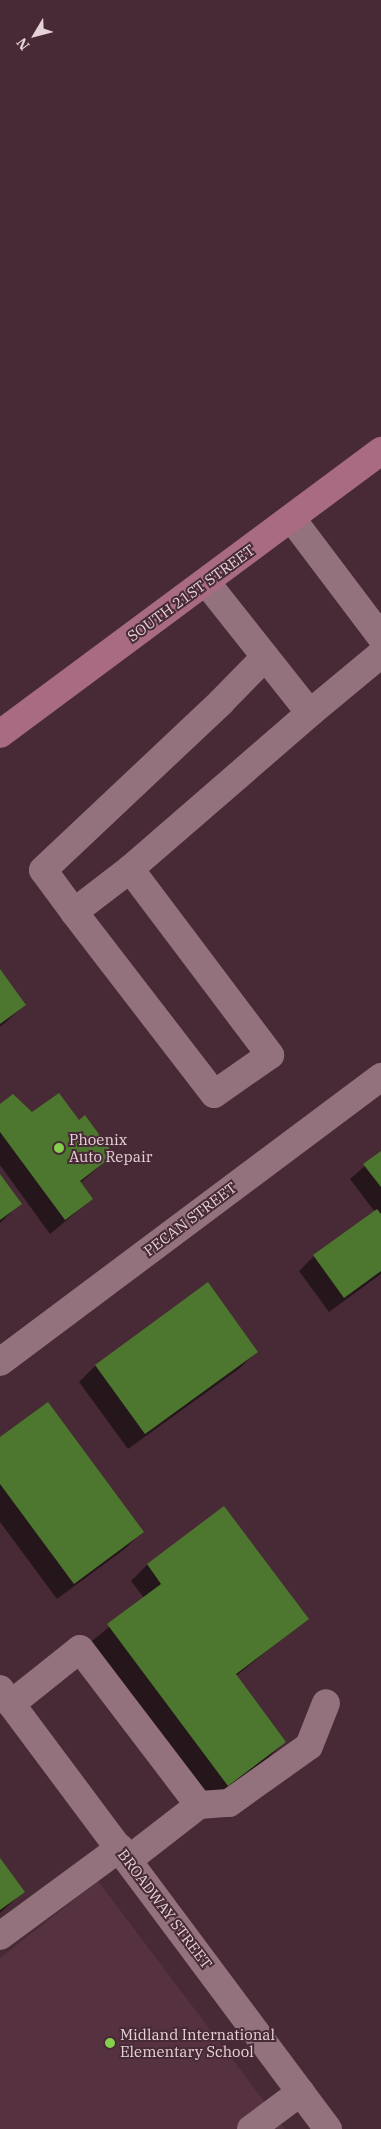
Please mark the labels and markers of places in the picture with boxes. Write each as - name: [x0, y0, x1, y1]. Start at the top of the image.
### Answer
- place label: Phoenix Auto Repair: [69, 1130, 152, 1165]
- marker: Phoenix Auto Repair: [53, 1142, 65, 1154]
- place label: Midland International Elementary School: [120, 2025, 275, 2060]
- marker: Midland International Elementary School: [104, 2037, 116, 2049]

